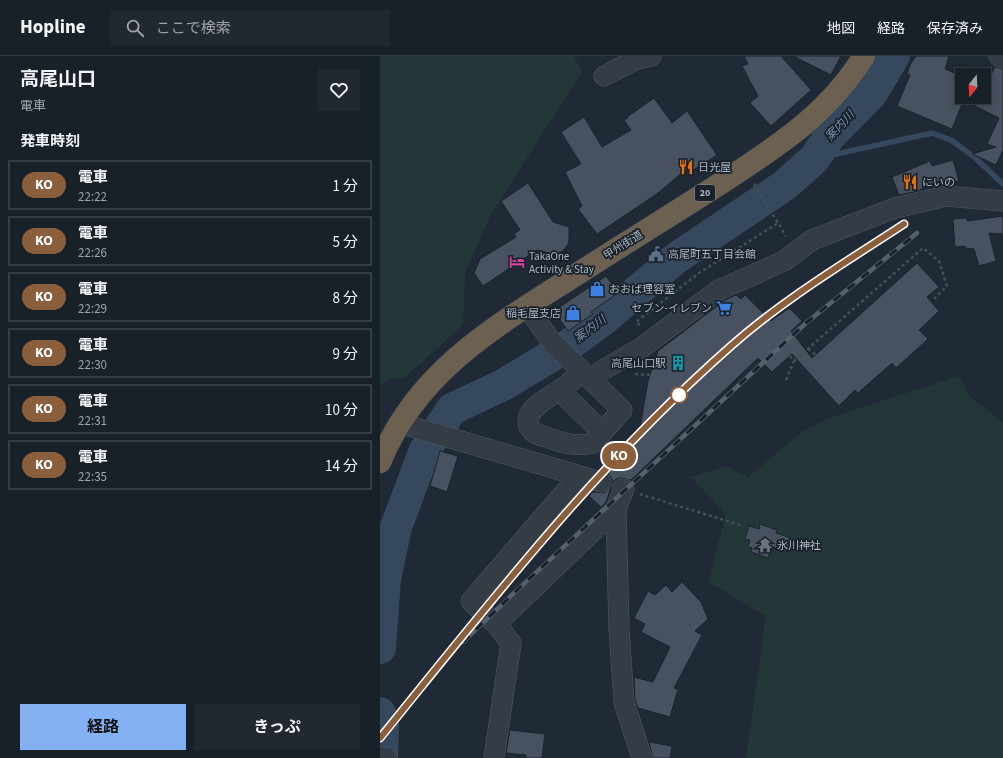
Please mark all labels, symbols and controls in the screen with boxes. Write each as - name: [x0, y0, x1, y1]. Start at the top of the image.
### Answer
- search box: [110, 10, 390, 46]
- text: Hopline: [20, 14, 86, 41]
- icon: search: [124, 17, 146, 39]
- text: ここで検索: [156, 18, 231, 39]
- text: 地図: [827, 19, 855, 39]
- text: 経路: [877, 19, 905, 39]
- text: 保存済み: [927, 19, 983, 39]
- text: 高尾山口: [20, 66, 96, 93]
- north arrow: [955, 68, 991, 104]
- map controls: [955, 68, 991, 104]
- button: heart: [318, 69, 360, 111]
- text: 電車: [20, 97, 46, 115]
- water label: 案内川: [822, 106, 860, 145]
- text: 発車時刻: [20, 131, 80, 152]
- restaurant icon: 日光屋: [677, 158, 695, 176]
- place label: 日光屋: [698, 160, 731, 175]
- text: 電車: [78, 167, 108, 188]
- restaurant icon: にいの: [901, 173, 919, 191]
- text: KO: [35, 175, 53, 195]
- place label: にいの: [922, 175, 955, 190]
- text: 1 分: [333, 176, 358, 197]
- road number: 20: [695, 185, 715, 201]
- text: 22:22: [78, 188, 107, 206]
- text: 電車: [78, 223, 108, 244]
- street label: 甲州街道: [600, 227, 646, 263]
- text: KO: [35, 231, 53, 251]
- text: 5 分: [333, 232, 358, 253]
- text: 22:26: [78, 244, 107, 262]
- public building icon: 高尾町五丁目会館: [647, 245, 665, 263]
- place label: 高尾町五丁目会館: [668, 247, 756, 262]
- place label: TakaOne Activity & Stay: [529, 249, 594, 277]
- hotel icon: TakaOne Activity & Stay: [508, 253, 526, 271]
- text: 電車: [78, 279, 108, 300]
- shop icon: おおば理容室: [588, 280, 606, 298]
- place label: おおば理容室: [609, 282, 675, 297]
- text: KO: [35, 287, 53, 307]
- text: 8 分: [333, 288, 358, 309]
- supermarket icon: セブン-イレブン: [715, 299, 733, 317]
- text: 22:29: [78, 300, 107, 318]
- place label: セブン-イレブン: [632, 301, 712, 316]
- shop icon: 稲毛屋支店: [564, 304, 582, 322]
- place label: 稲毛屋支店: [506, 306, 561, 321]
- water label: 案内川: [571, 310, 611, 347]
- text: 電車: [78, 335, 108, 356]
- text: KO: [35, 343, 53, 363]
- text: 9 分: [333, 344, 358, 365]
- building icon: 高尾山口駅: [669, 354, 687, 372]
- text: 22:30: [78, 356, 107, 374]
- place label: 高尾山口駅: [611, 356, 666, 371]
- unlabelled marker: [670, 386, 688, 404]
- text: 電車: [78, 391, 108, 412]
- text: KO: [35, 399, 53, 419]
- text: 10 分: [325, 400, 358, 421]
- text: 22:31: [78, 412, 107, 430]
- line badge: KO: [601, 443, 637, 469]
- text: KO: [610, 446, 628, 466]
- text: 電車: [78, 447, 108, 468]
- text: KO: [35, 455, 53, 475]
- text: 14 分: [325, 456, 358, 477]
- text: 22:35: [78, 468, 107, 486]
- temple icon: 氷川神社: [756, 536, 774, 554]
- place label: 氷川神社: [777, 538, 821, 553]
- button: 経路: [20, 704, 186, 750]
- button: きっぷ: [194, 704, 360, 750]

